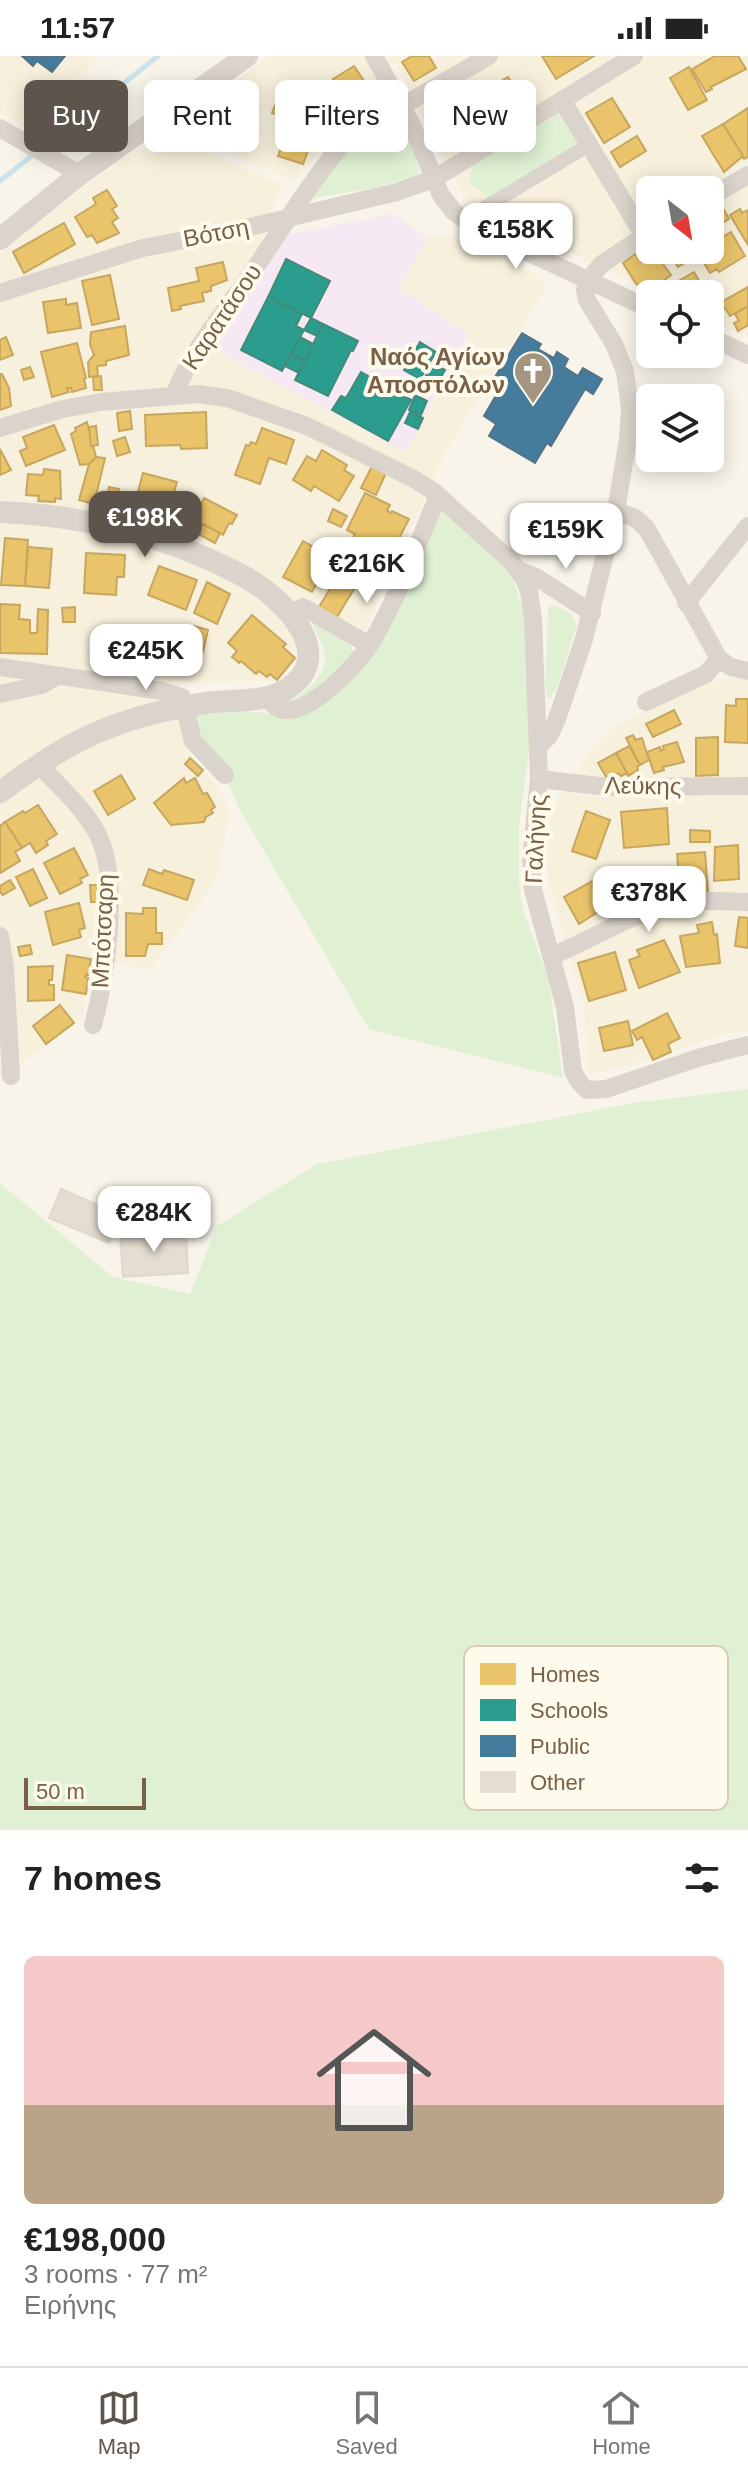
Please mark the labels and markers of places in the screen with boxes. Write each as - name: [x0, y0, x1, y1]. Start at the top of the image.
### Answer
- pin: €158K: [460, 203, 572, 271]
- place label: Ναός Αγίων Αποστόλων: [367, 343, 505, 398]
- church icon: Ναός Αγίων Αποστόλων: [512, 350, 554, 405]
- pin: €198K: [89, 491, 201, 559]
- pin: €159K: [510, 503, 622, 571]
- pin: €216K: [311, 537, 423, 605]
- pin: €245K: [90, 624, 202, 692]
- pin: €378K: [593, 866, 705, 934]
- pin: €284K: [98, 1186, 210, 1254]

